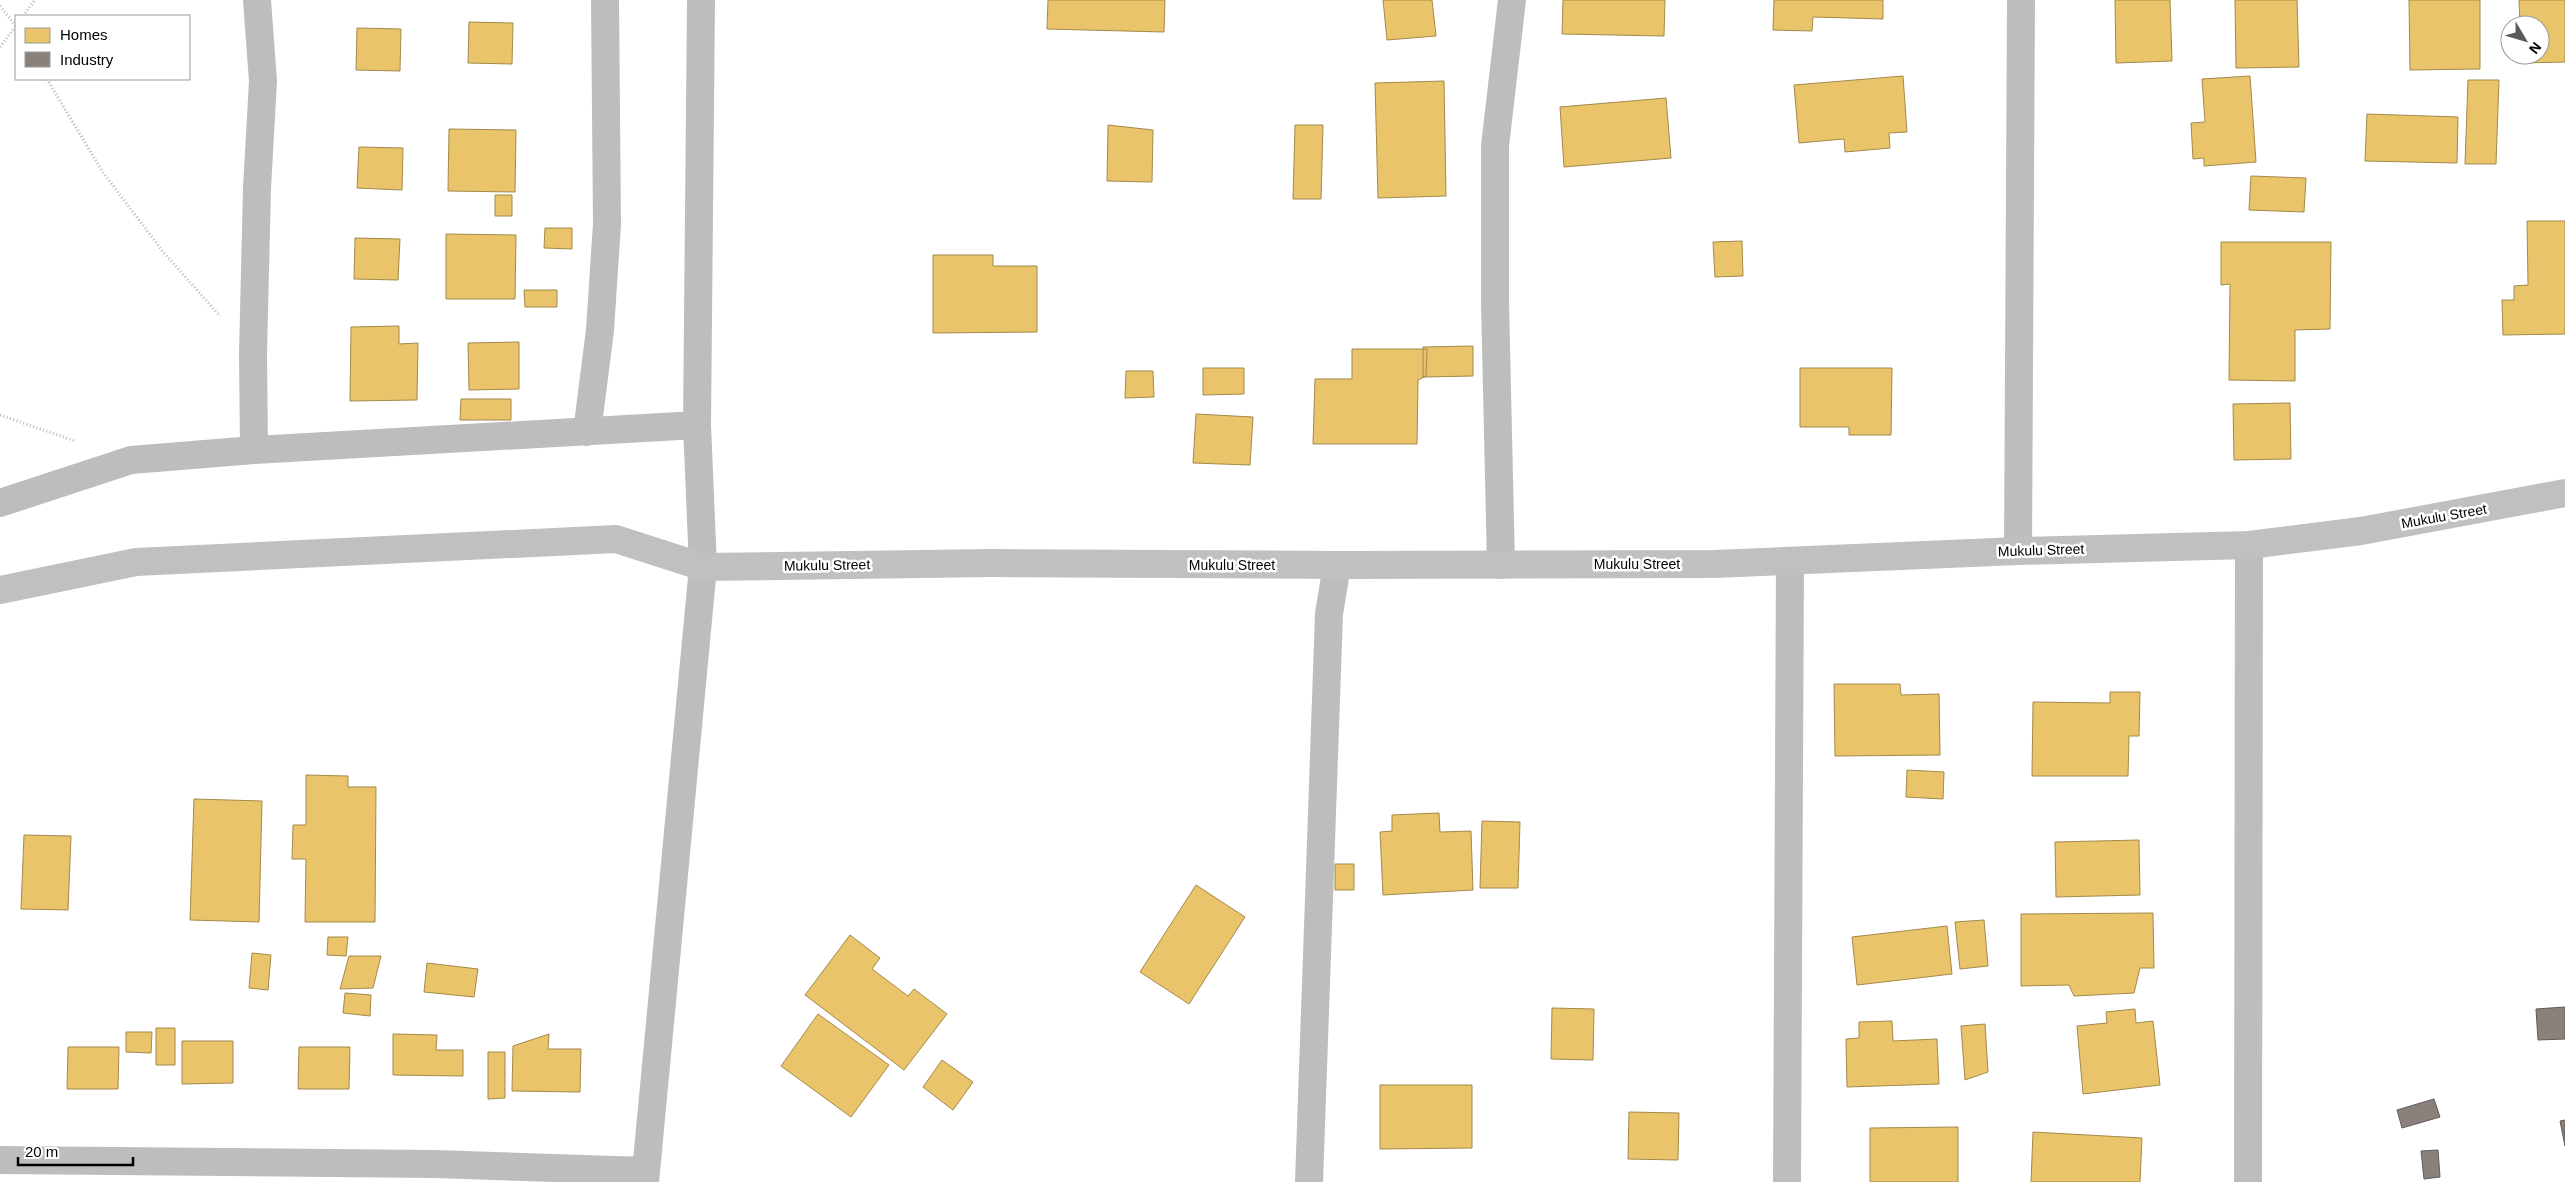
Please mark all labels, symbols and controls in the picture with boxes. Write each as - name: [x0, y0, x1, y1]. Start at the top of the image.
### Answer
- legend: [15, 15, 190, 80]
- north arrow: [2500, 15, 2550, 65]
- text: Homes: [60, 26, 108, 43]
- text: N: [2526, 39, 2545, 57]
- text: Industry: [60, 51, 114, 68]
- street label: Mukulu Street: [2400, 501, 2488, 531]
- street label: Mukulu Street: [1998, 540, 2085, 560]
- street label: Mukulu Street: [784, 556, 870, 574]
- street label: Mukulu Street: [1594, 556, 1680, 572]
- street label: Mukulu Street: [1189, 557, 1275, 573]
- scale bar: [18, 1134, 132, 1166]
- text: 20 m: [25, 1143, 58, 1160]

